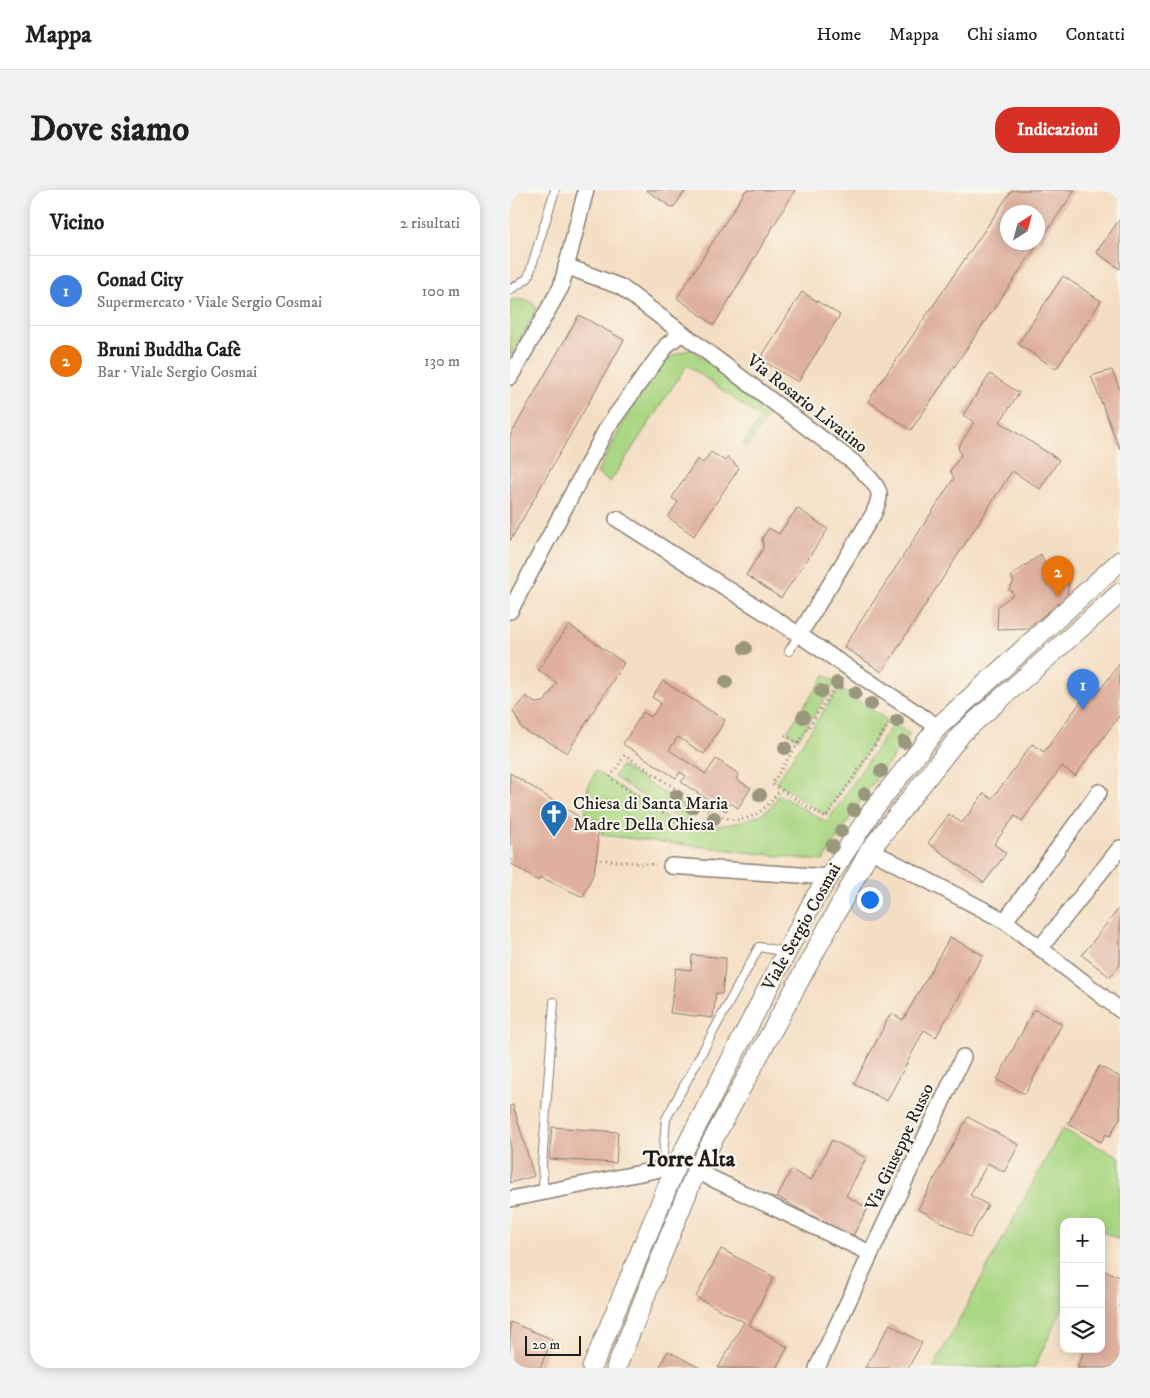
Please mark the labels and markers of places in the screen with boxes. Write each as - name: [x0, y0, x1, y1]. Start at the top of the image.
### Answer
- pin: 2: [1042, 556, 1074, 597]
- pin: 1: [1067, 669, 1099, 710]
- place label: Chiesa di Santa Maria Madre Della Chiesa: [573, 793, 729, 836]
- church icon: Chiesa di Santa Maria Madre Della Chiesa: [539, 799, 569, 838]

